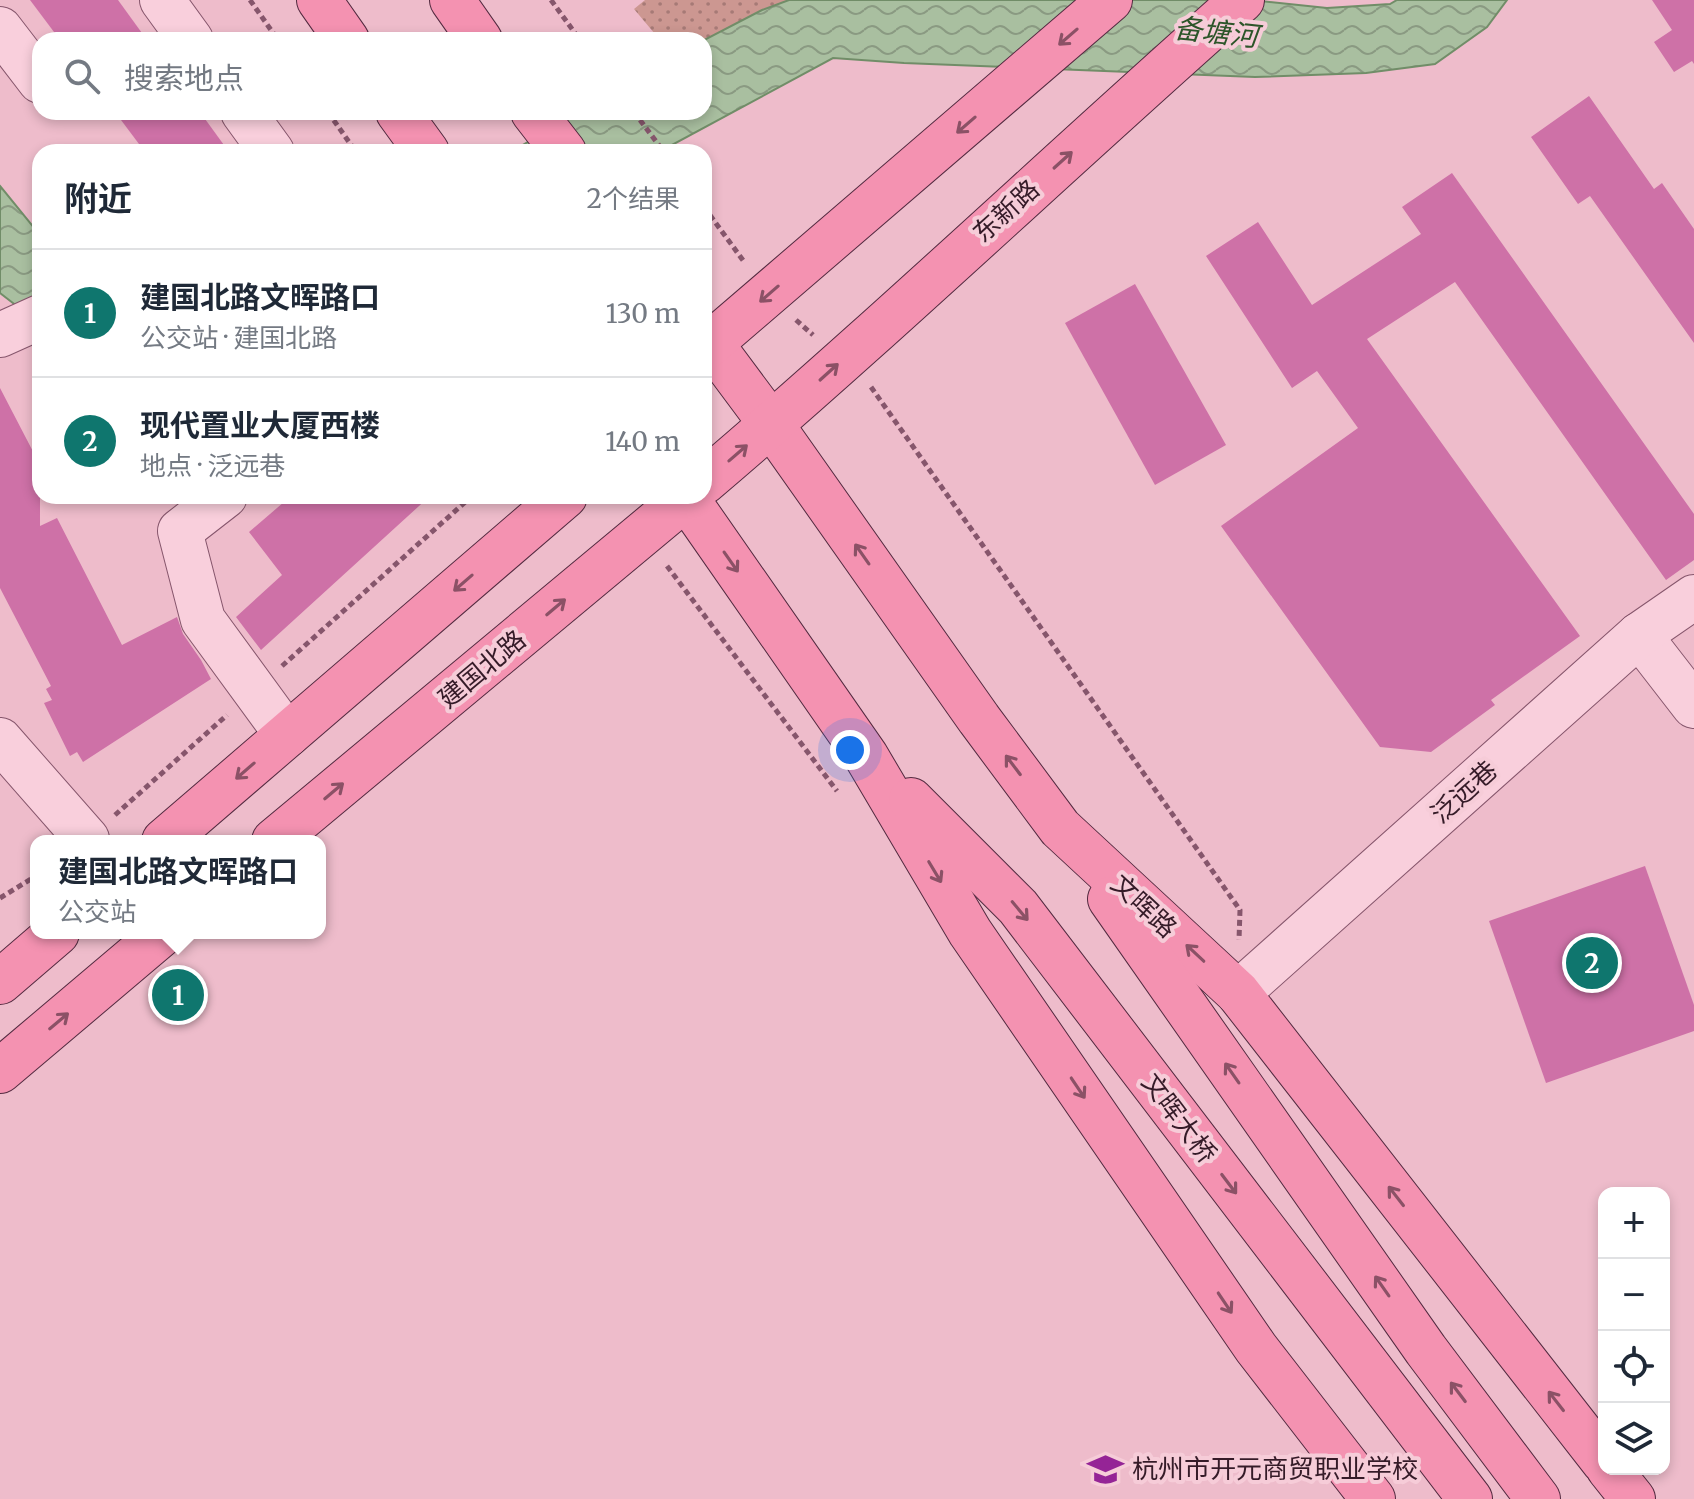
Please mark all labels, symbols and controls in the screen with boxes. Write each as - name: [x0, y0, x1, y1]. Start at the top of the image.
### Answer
- water label: 备塘河: [1172, 10, 1265, 55]
- one-way arrow: [1058, 28, 1078, 46]
- search box: [32, 32, 712, 120]
- icon: search: [60, 54, 104, 98]
- text: 搜索地点: [124, 59, 244, 97]
- one-way arrow: [956, 116, 977, 134]
- one-way arrow: [1053, 150, 1073, 169]
- street label: 东新路: [966, 172, 1046, 249]
- text: 附近: [64, 178, 132, 220]
- text: 2个结果: [587, 182, 680, 215]
- text: 建国北路文晖路口: [140, 278, 380, 316]
- one-way arrow: [759, 285, 779, 303]
- text: 1: [84, 297, 96, 330]
- text: 130 m: [606, 297, 680, 330]
- text: 公交站 · 建国北路: [140, 321, 337, 354]
- one-way arrow: [818, 363, 839, 382]
- text: 现代置业大厦西楼: [140, 406, 380, 444]
- text: 2: [82, 425, 98, 458]
- text: 140 m: [605, 425, 680, 458]
- one-way arrow: [727, 444, 747, 462]
- text: 地点 · 泛远巷: [140, 449, 285, 482]
- one-way arrow: [854, 543, 870, 565]
- one-way arrow: [723, 550, 739, 572]
- one-way arrow: [454, 574, 474, 592]
- one-way arrow: [545, 599, 566, 616]
- street label: 建国北路: [431, 623, 532, 715]
- your location: [830, 730, 870, 770]
- street label: 泛远巷: [1424, 753, 1504, 830]
- one-way arrow: [1005, 755, 1022, 777]
- one-way arrow: [235, 762, 256, 780]
- one-way arrow: [323, 782, 344, 800]
- popup: [30, 835, 326, 939]
- text: 建国北路文晖路口: [58, 852, 298, 890]
- one-way arrow: [927, 860, 943, 883]
- street label: 文晖路: [1105, 867, 1184, 944]
- text: 公交站: [58, 895, 136, 928]
- one-way arrow: [1011, 900, 1029, 921]
- pin: 2: [1566, 933, 1618, 993]
- one-way arrow: [1185, 943, 1205, 962]
- pin: 1: [152, 965, 204, 1025]
- one-way arrow: [49, 1012, 69, 1030]
- one-way arrow: [1224, 1063, 1240, 1085]
- street label: 文晖大桥: [1135, 1066, 1224, 1169]
- one-way arrow: [1070, 1077, 1086, 1099]
- one-way arrow: [1221, 1173, 1238, 1194]
- one-way arrow: [1388, 1186, 1405, 1207]
- map controls: [1598, 1187, 1670, 1475]
- button: +: [1598, 1187, 1670, 1259]
- button: −: [1598, 1259, 1670, 1331]
- one-way arrow: [1374, 1276, 1391, 1297]
- one-way arrow: [1217, 1291, 1233, 1313]
- button: locate: [1598, 1331, 1670, 1403]
- one-way arrow: [1450, 1382, 1467, 1403]
- one-way arrow: [1547, 1391, 1565, 1412]
- button: layers: [1598, 1403, 1670, 1475]
- school or university icon: 杭州市开元商贸职业学校: [1087, 1450, 1125, 1488]
- place label: 杭州市开元商贸职业学校: [1132, 1452, 1418, 1485]

